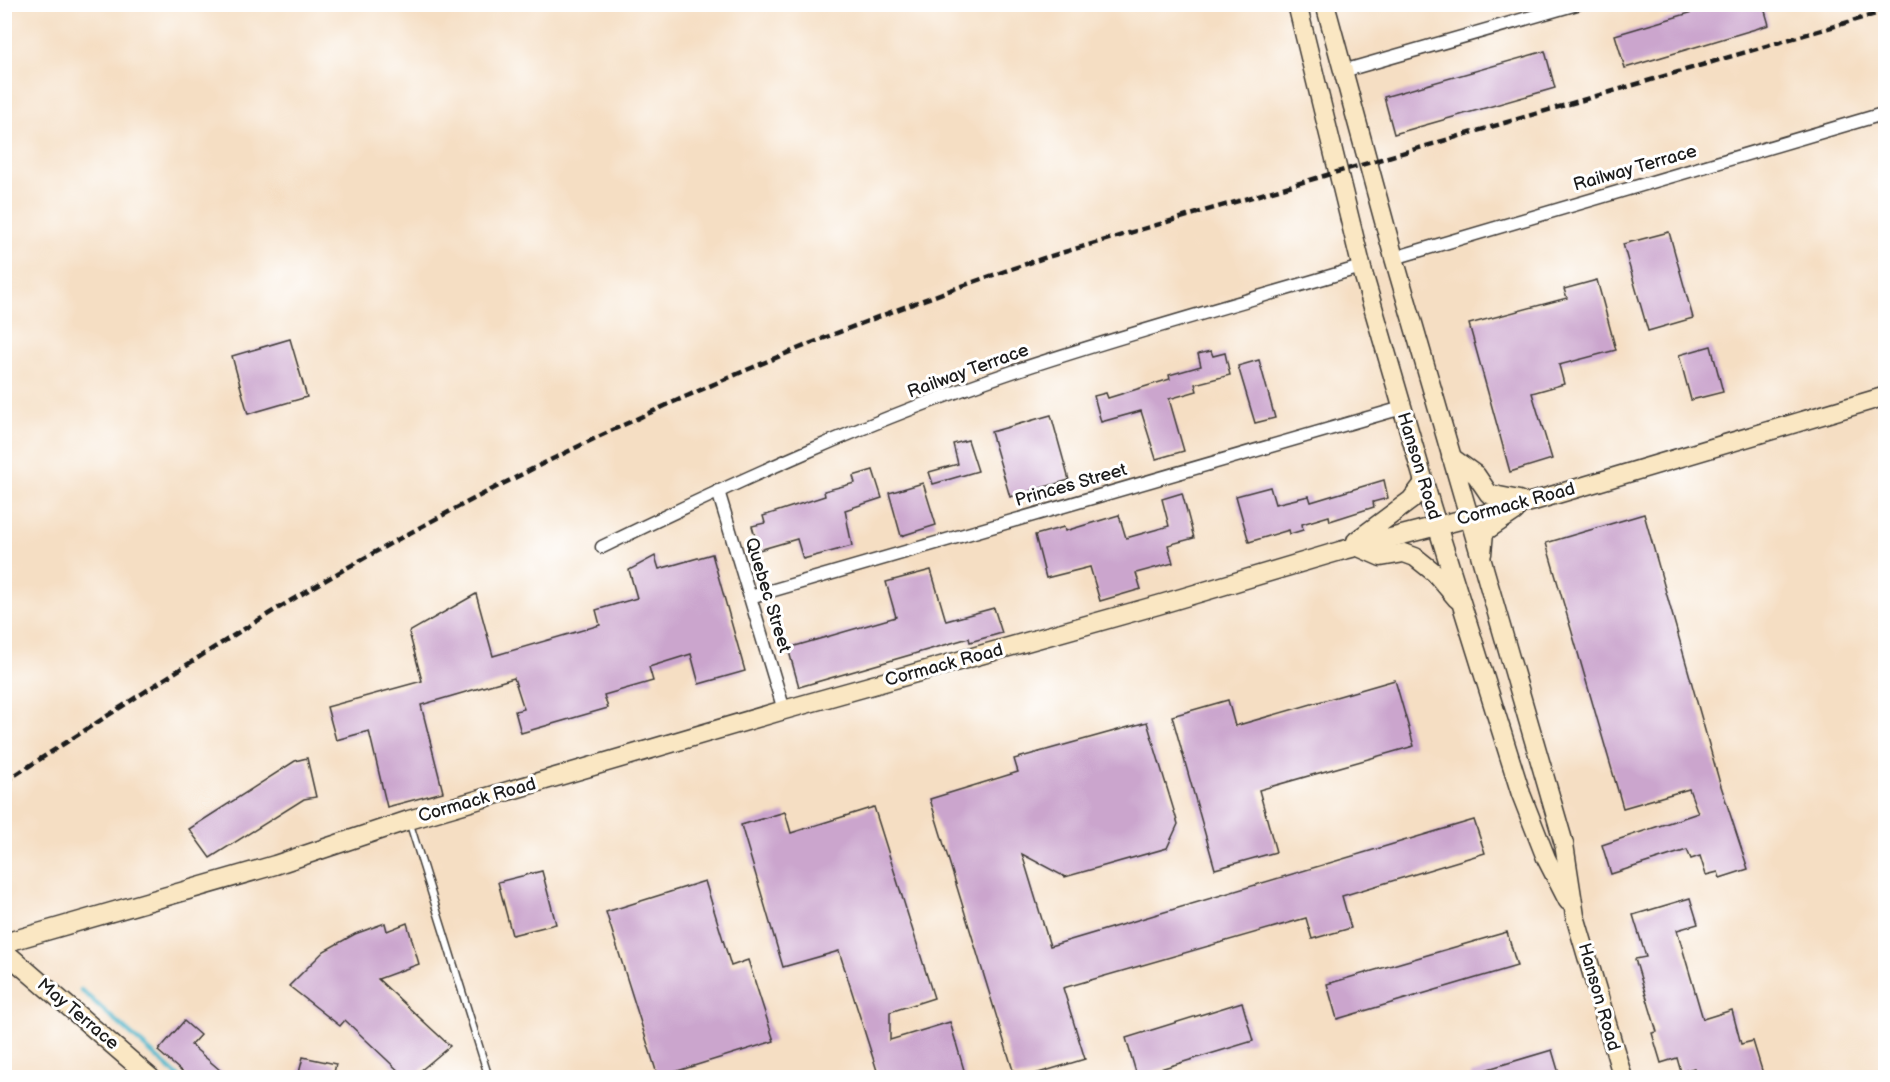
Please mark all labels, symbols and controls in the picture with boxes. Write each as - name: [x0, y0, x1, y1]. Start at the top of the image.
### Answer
- street label: Railway Terrace: [1571, 140, 1699, 196]
- street label: Railway Terrace: [905, 339, 1032, 403]
- street label: Hanson Road: [1393, 410, 1445, 522]
- street label: Princes Street: [1013, 459, 1130, 511]
- street label: Cormack Road: [1455, 478, 1577, 530]
- street label: Quebec Street: [741, 535, 796, 655]
- street label: Cormack Road: [883, 639, 1005, 691]
- street label: Cormack Road: [416, 773, 538, 827]
- street label: Hanson Road: [1574, 941, 1624, 1053]
- street label: May Terrace: [33, 974, 123, 1054]

